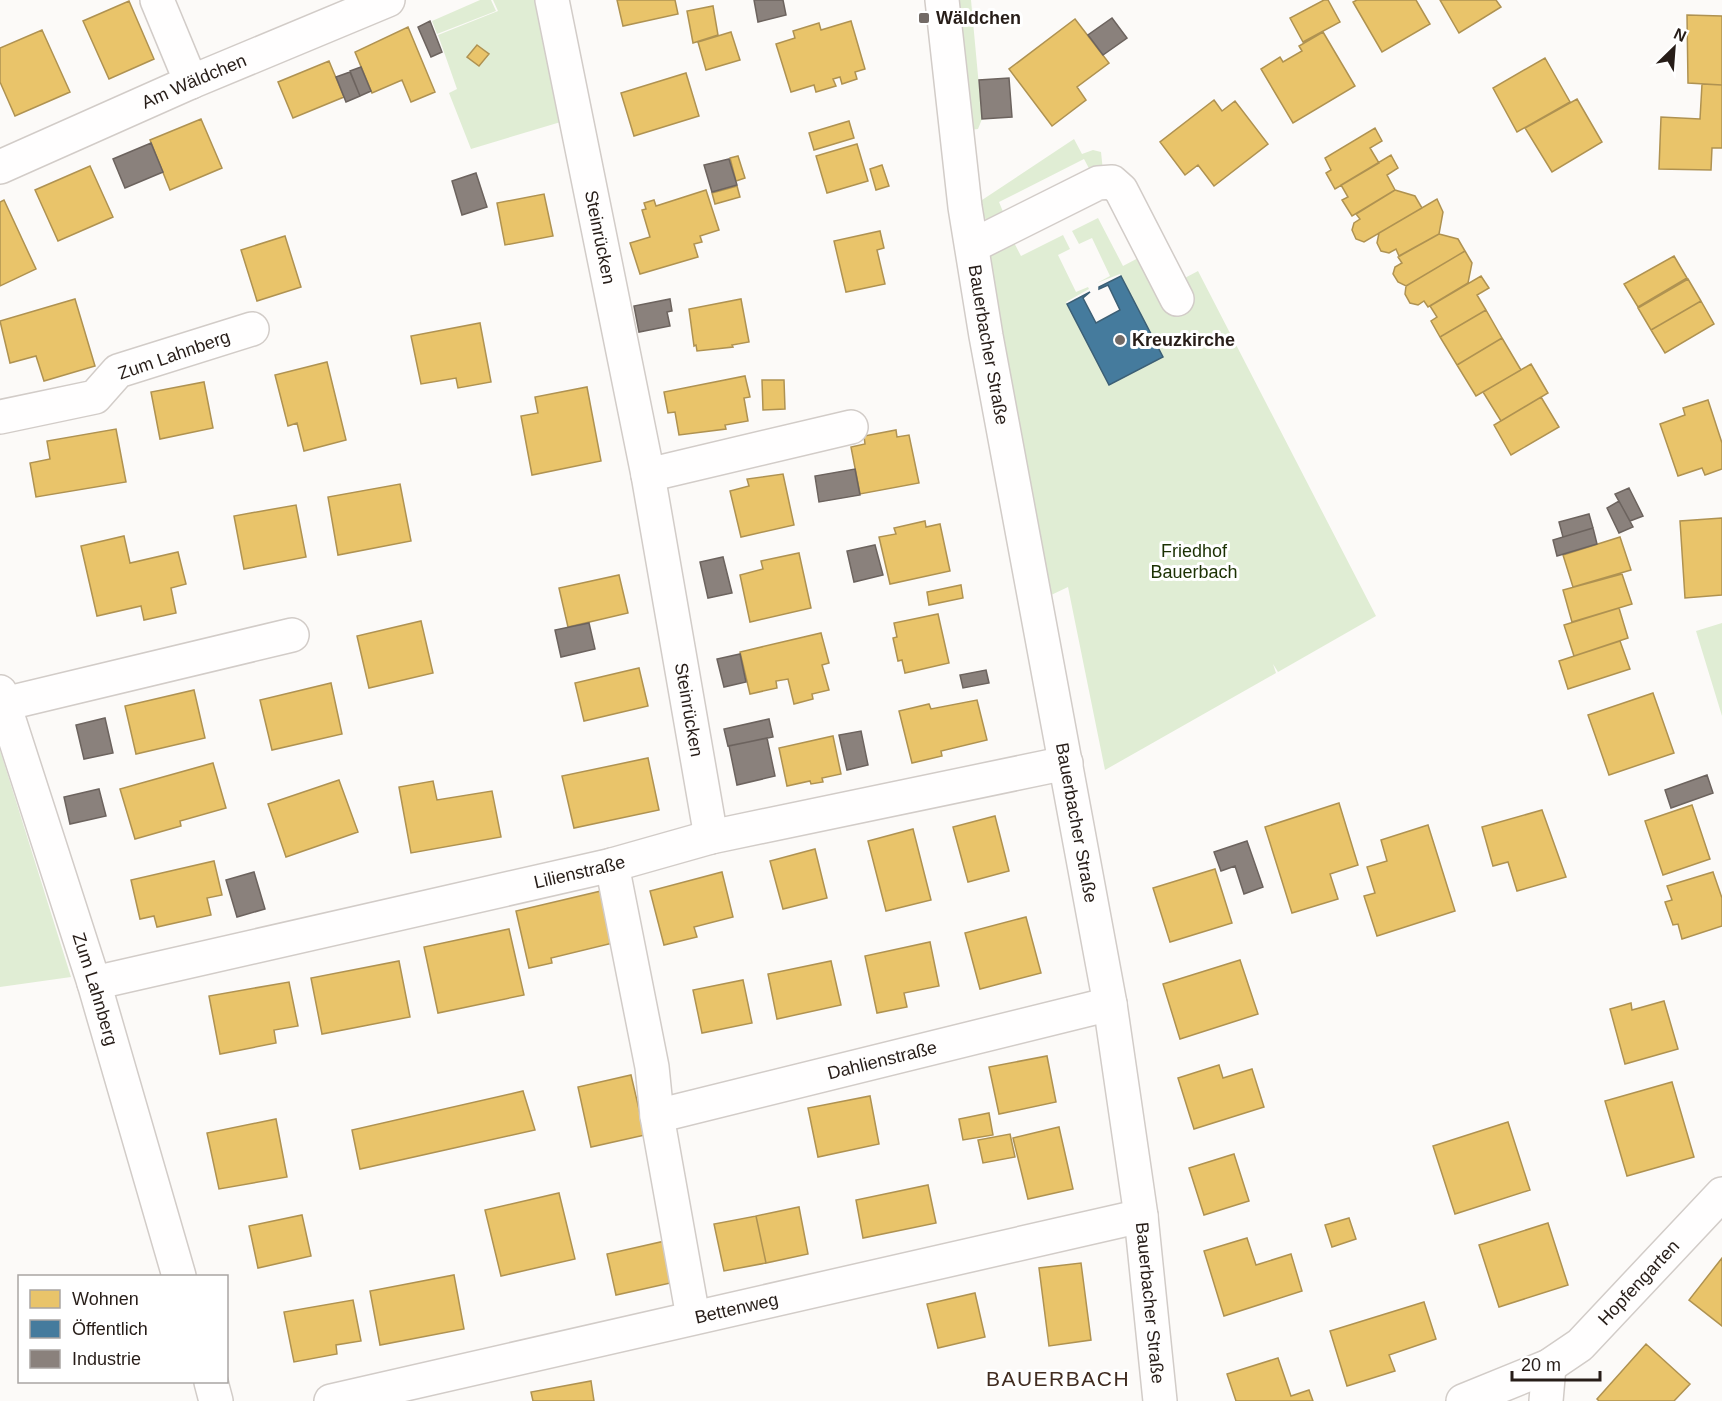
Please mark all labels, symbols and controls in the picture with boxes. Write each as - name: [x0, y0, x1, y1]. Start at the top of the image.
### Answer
- place label: Wäldchen: [936, 8, 1021, 28]
- marker: Wäldchen: [917, 11, 931, 25]
- north arrow: [1644, 18, 1704, 78]
- text: N: [1671, 25, 1689, 45]
- street label: Am Wäldchen: [138, 50, 249, 113]
- street label: Steinrücken: [581, 189, 619, 286]
- street label: Bauerbacher Straße: [965, 263, 1012, 426]
- street label: Zum Lahnberg: [115, 326, 233, 384]
- place label: Kreuzkirche: [1132, 330, 1235, 350]
- marker: Kreuzkirche: [1113, 333, 1127, 347]
- park label: Friedhof Bauerbach: [1150, 541, 1238, 582]
- street label: Steinrücken: [671, 661, 707, 758]
- street label: Bauerbacher Straße: [1052, 741, 1101, 904]
- street label: Lilienstraße: [532, 852, 627, 892]
- street label: Zum Lahnberg: [68, 930, 122, 1048]
- street label: Dahlienstraße: [825, 1037, 939, 1083]
- street label: Bauerbacher Straße: [1132, 1221, 1168, 1385]
- street label: Hopfengarten: [1594, 1236, 1683, 1329]
- legend: [18, 1275, 228, 1383]
- text: Wohnen: [72, 1289, 139, 1309]
- street label: Bettenweg: [693, 1289, 780, 1328]
- text: Öffentlich: [72, 1319, 148, 1339]
- scale bar: [1512, 1344, 1600, 1382]
- text: Industrie: [72, 1349, 141, 1369]
- text: 20 m: [1521, 1355, 1561, 1375]
- district label: BAUERBACH: [986, 1367, 1130, 1390]

